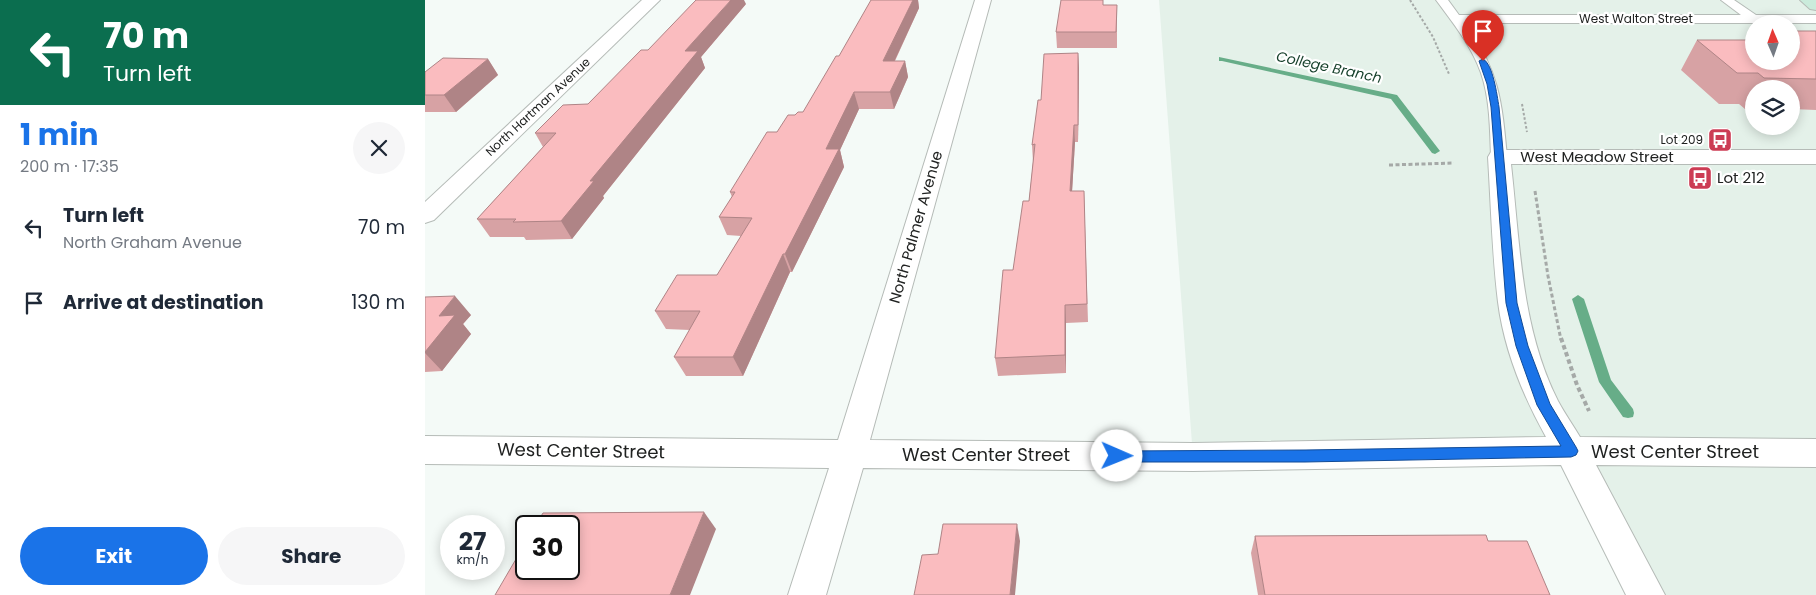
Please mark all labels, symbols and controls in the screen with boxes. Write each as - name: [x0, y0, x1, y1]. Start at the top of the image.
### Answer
- pin: [1462, 10, 1504, 61]
- street label: West Walton Street: [1579, 10, 1693, 27]
- text: 70 m: [103, 11, 189, 60]
- north arrow: [1745, 15, 1800, 70]
- map controls: [1745, 15, 1800, 135]
- icon: arrive: [1469, 17, 1497, 45]
- icon: left: [20, 20, 85, 85]
- water label: College Branch: [1274, 46, 1384, 88]
- street label: North Hartman Avenue: [482, 54, 594, 160]
- text: Turn left: [103, 58, 191, 89]
- button: layers: [1745, 80, 1800, 135]
- text: 1 min: [20, 113, 98, 156]
- button: close: [353, 122, 405, 174]
- bus stop icon: Lot 209: [1707, 127, 1733, 153]
- place label: Lot 209: [1661, 131, 1703, 148]
- street label: West Meadow Street: [1520, 146, 1674, 167]
- street label: North Palmer Avenue: [884, 148, 947, 306]
- text: 200 m · 17:35: [20, 155, 119, 178]
- bus stop icon: Lot 212: [1687, 165, 1713, 191]
- place label: Lot 212: [1717, 167, 1765, 188]
- text: Turn left: [63, 202, 144, 229]
- icon: left: [20, 214, 48, 242]
- text: 70 m: [358, 214, 405, 241]
- text: North Graham Avenue: [63, 231, 242, 254]
- icon: arrive: [20, 289, 48, 317]
- text: Arrive at destination: [63, 289, 264, 316]
- text: 130 m: [351, 289, 405, 316]
- position arrow: [1090, 429, 1142, 481]
- street label: West Center Street: [497, 437, 665, 464]
- street label: West Center Street: [1591, 439, 1759, 464]
- street label: West Center Street: [902, 442, 1070, 467]
- speed limit sign: 30: [515, 515, 580, 580]
- text: 27: [459, 524, 486, 559]
- button: Exit: [20, 527, 208, 585]
- button: Share: [218, 527, 405, 585]
- text: km/h: [457, 551, 488, 568]

